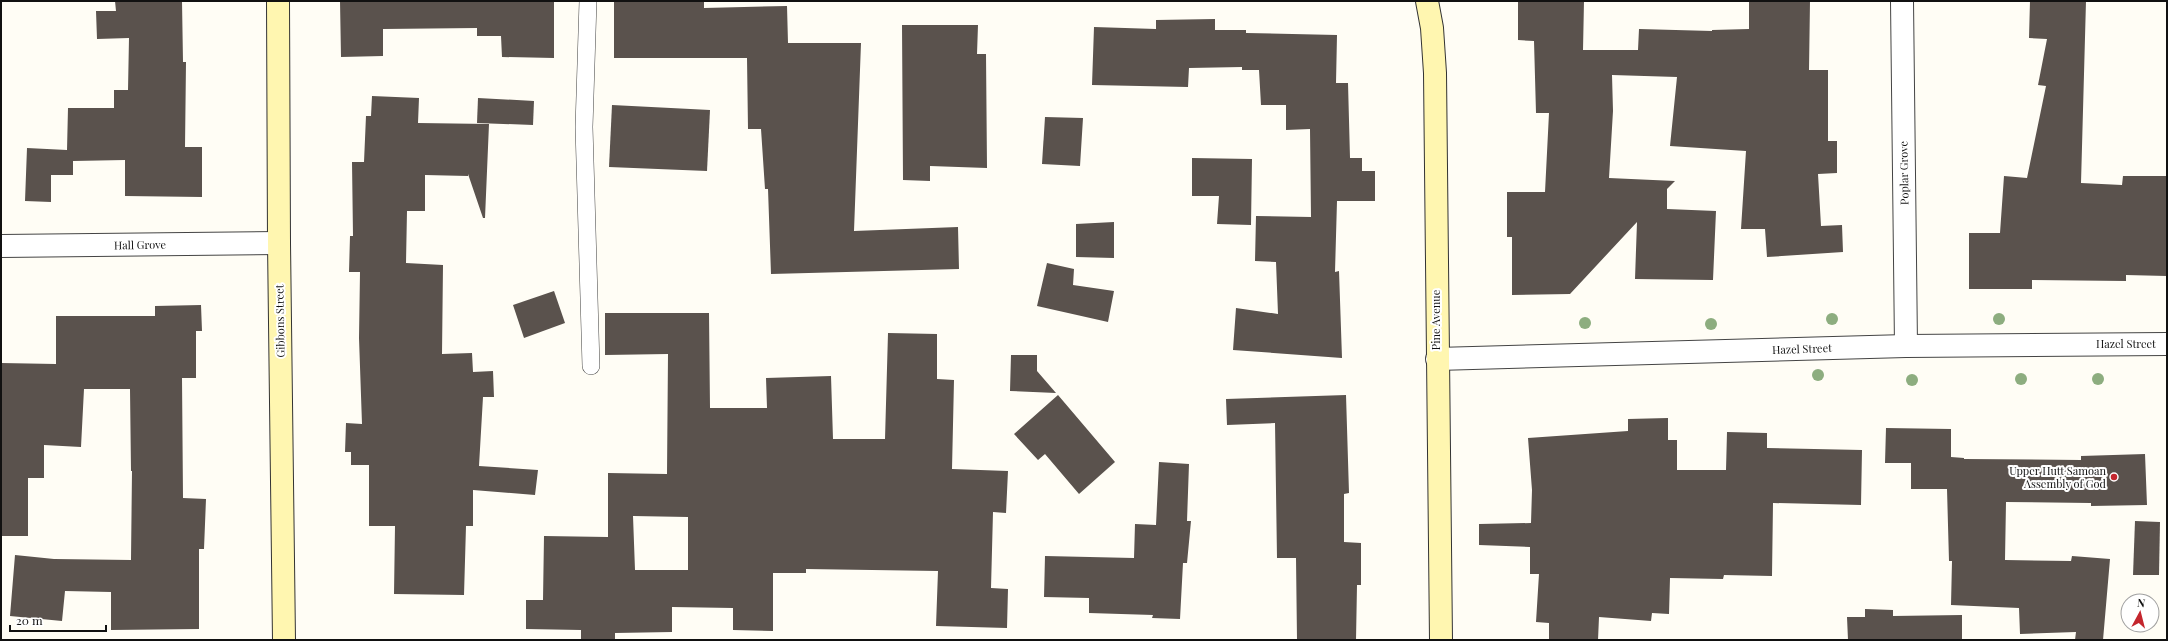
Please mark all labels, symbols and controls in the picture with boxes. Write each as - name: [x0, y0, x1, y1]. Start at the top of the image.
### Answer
- street label: Poplar Grove: [1895, 140, 1912, 205]
- street label: Hall Grove: [114, 237, 167, 252]
- street label: Gibbons Street: [271, 284, 288, 358]
- street label: Pine Avenue: [1428, 289, 1443, 350]
- street label: Hazel Street: [2096, 336, 2156, 351]
- street label: Hazel Street: [1772, 340, 1832, 357]
- place label: Upper Hutt Samoan Assembly of God: [2009, 463, 2107, 491]
- marker: Upper Hutt Samoan Assembly of God: [2109, 472, 2119, 482]
- north arrow: [2120, 593, 2160, 633]
- text: N: [2136, 595, 2146, 611]
- scale bar: [10, 607, 106, 633]
- text: 20 m: [16, 612, 43, 628]

